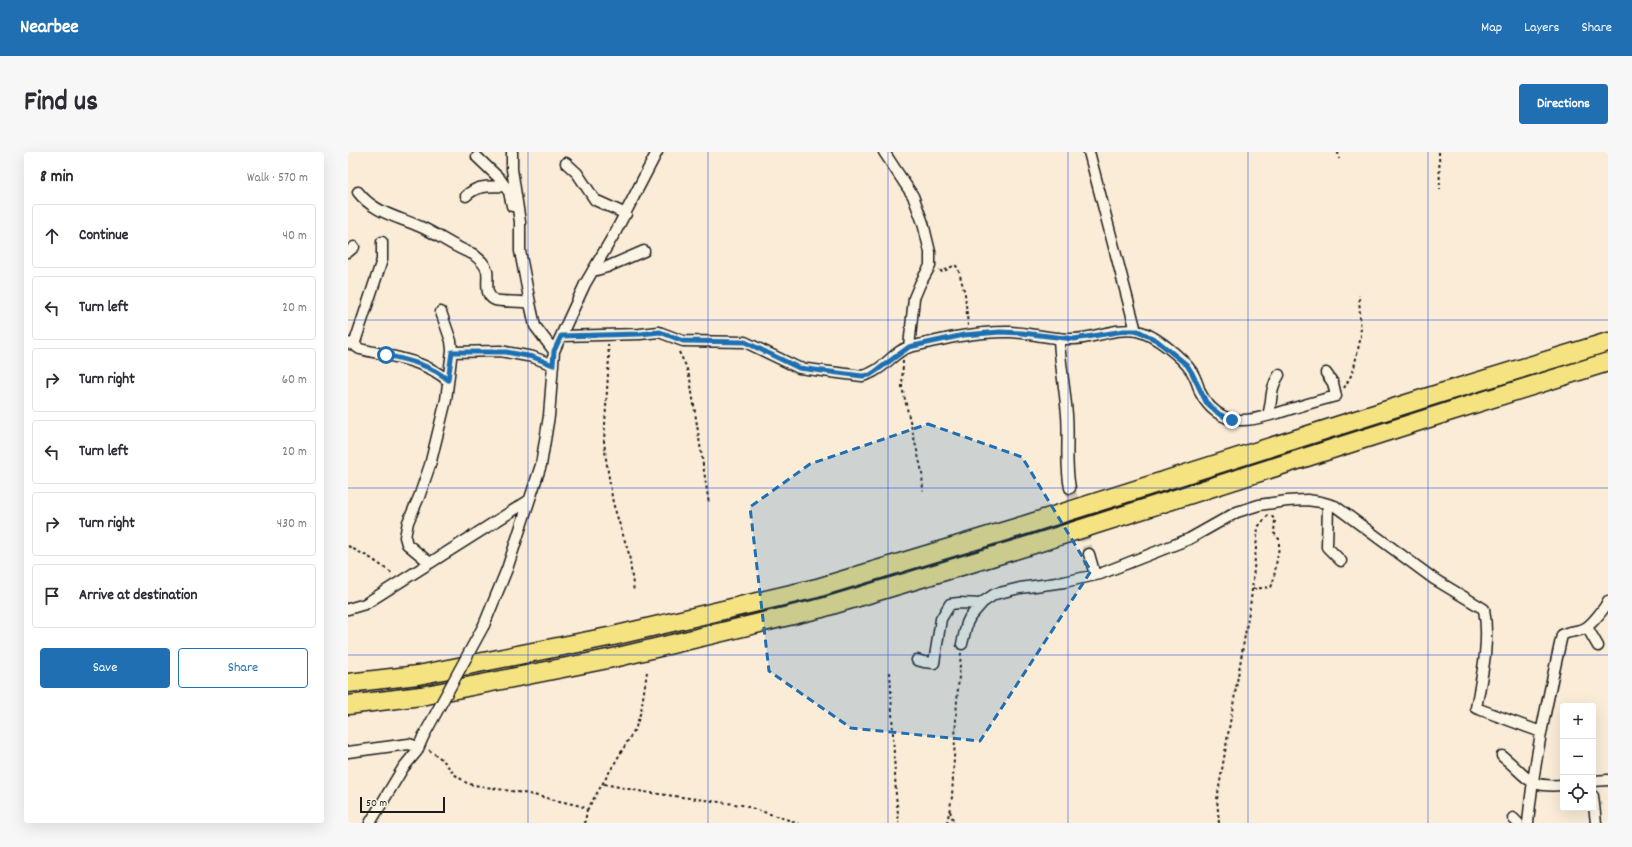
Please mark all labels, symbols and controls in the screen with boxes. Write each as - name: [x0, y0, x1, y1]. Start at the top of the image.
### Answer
- text: Nearbee: [20, 15, 79, 42]
- text: Map: [1481, 18, 1502, 38]
- text: Layers: [1524, 18, 1559, 38]
- text: Share: [1581, 18, 1612, 38]
- text: Find us: [24, 84, 98, 124]
- button: Directions: [1519, 84, 1608, 124]
- text: 8 min: [40, 166, 73, 190]
- text: Walk · 570 m: [247, 169, 308, 188]
- icon: ahead: [41, 225, 63, 247]
- text: Continue: [79, 225, 128, 247]
- text: 40 m: [283, 227, 307, 246]
- icon: left: [41, 297, 63, 319]
- text: Turn left: [79, 297, 128, 319]
- text: 20 m: [282, 299, 307, 318]
- route start: [377, 346, 395, 364]
- icon: right: [41, 369, 63, 391]
- text: Turn right: [79, 369, 135, 391]
- text: 60 m: [282, 371, 307, 390]
- route end: [1223, 411, 1241, 429]
- icon: left: [41, 441, 63, 463]
- text: Turn left: [79, 441, 128, 463]
- text: 20 m: [282, 443, 307, 462]
- icon: right: [41, 513, 63, 535]
- text: Turn right: [79, 513, 135, 535]
- text: 430 m: [277, 515, 307, 534]
- icon: arrive: [41, 585, 63, 607]
- text: Arrive at destination: [79, 585, 197, 607]
- button: Save: [40, 648, 170, 688]
- button: Share: [178, 648, 308, 688]
- map controls: [1560, 703, 1596, 811]
- button: +: [1560, 703, 1596, 739]
- button: −: [1560, 739, 1596, 775]
- button: locate: [1560, 775, 1596, 811]
- scale bar: [360, 795, 445, 814]
- text: 50 m: [366, 796, 387, 812]

